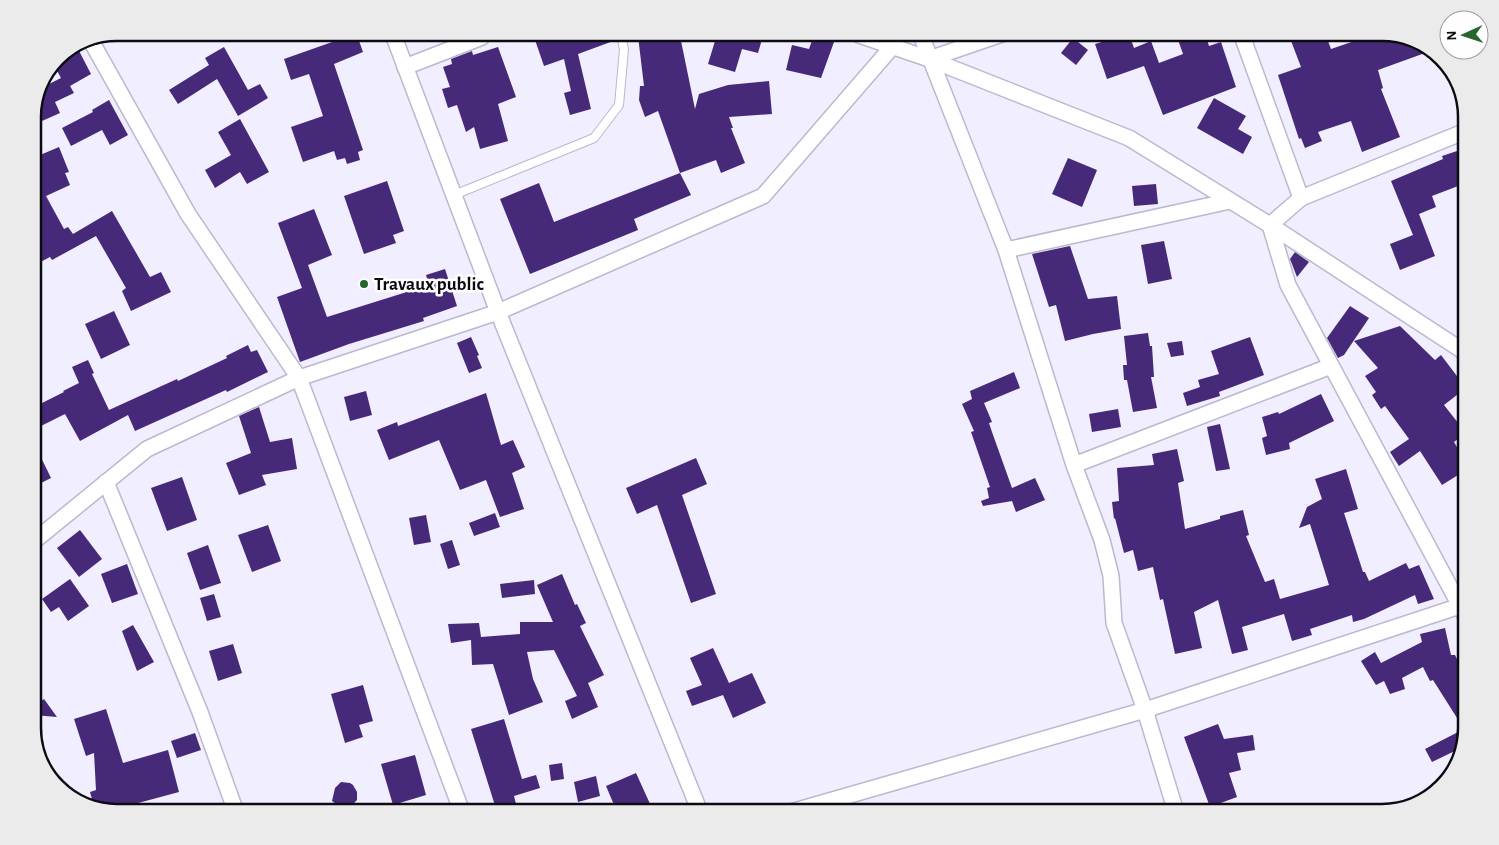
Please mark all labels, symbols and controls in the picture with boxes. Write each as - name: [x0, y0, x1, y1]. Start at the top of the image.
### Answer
- north arrow: [1439, 10, 1489, 60]
- text: N: [1445, 30, 1459, 41]
- place label: Travaux public: [374, 275, 484, 294]
- marker: Travaux public: [358, 278, 370, 290]

